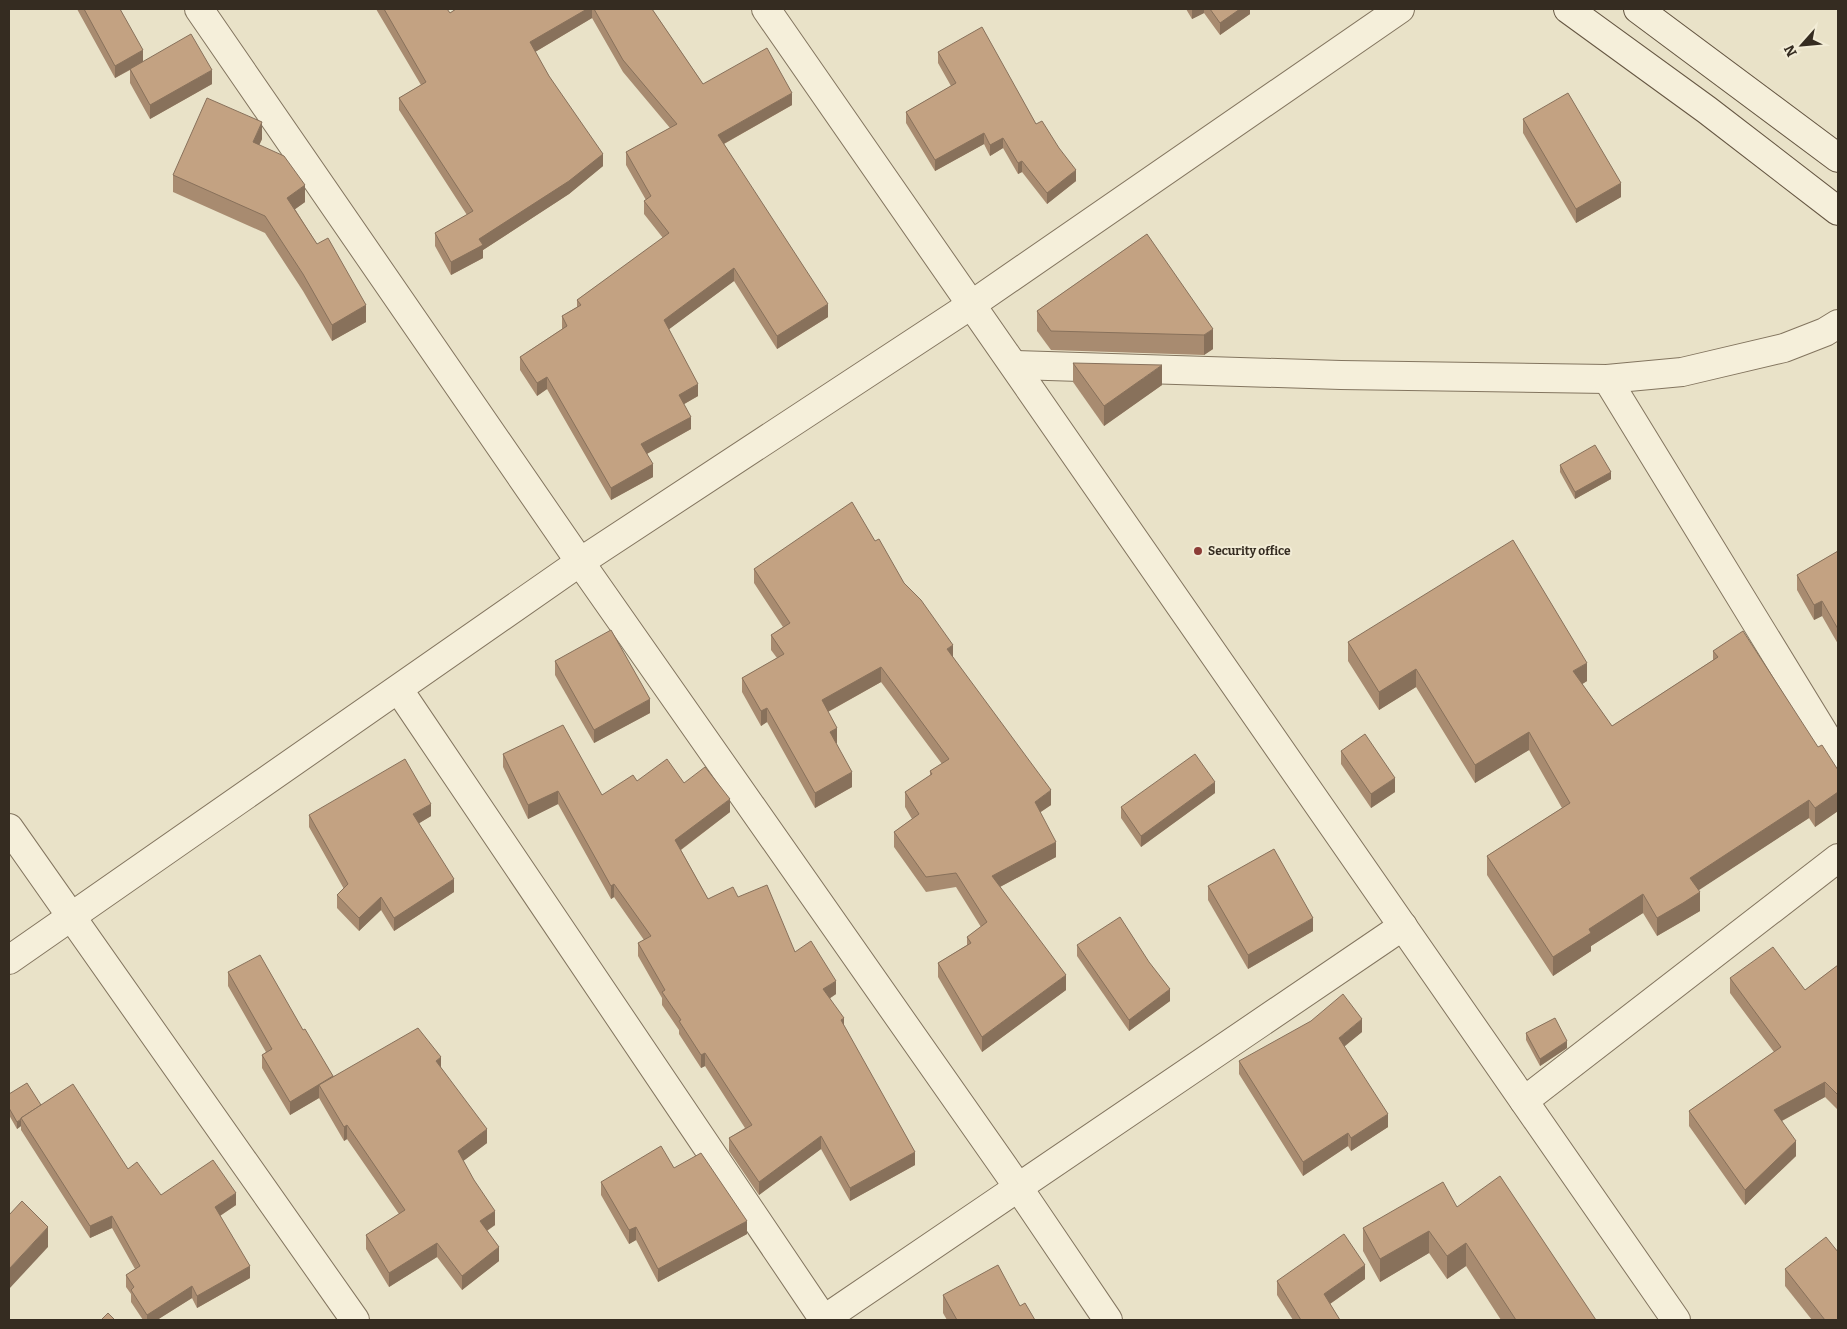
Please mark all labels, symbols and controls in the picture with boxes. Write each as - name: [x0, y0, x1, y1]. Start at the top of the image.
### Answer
- north arrow: [1777, 20, 1827, 70]
- text: N: [1781, 42, 1801, 59]
- place label: Security office: [1208, 544, 1291, 558]
- marker: Security office: [1192, 545, 1204, 557]

